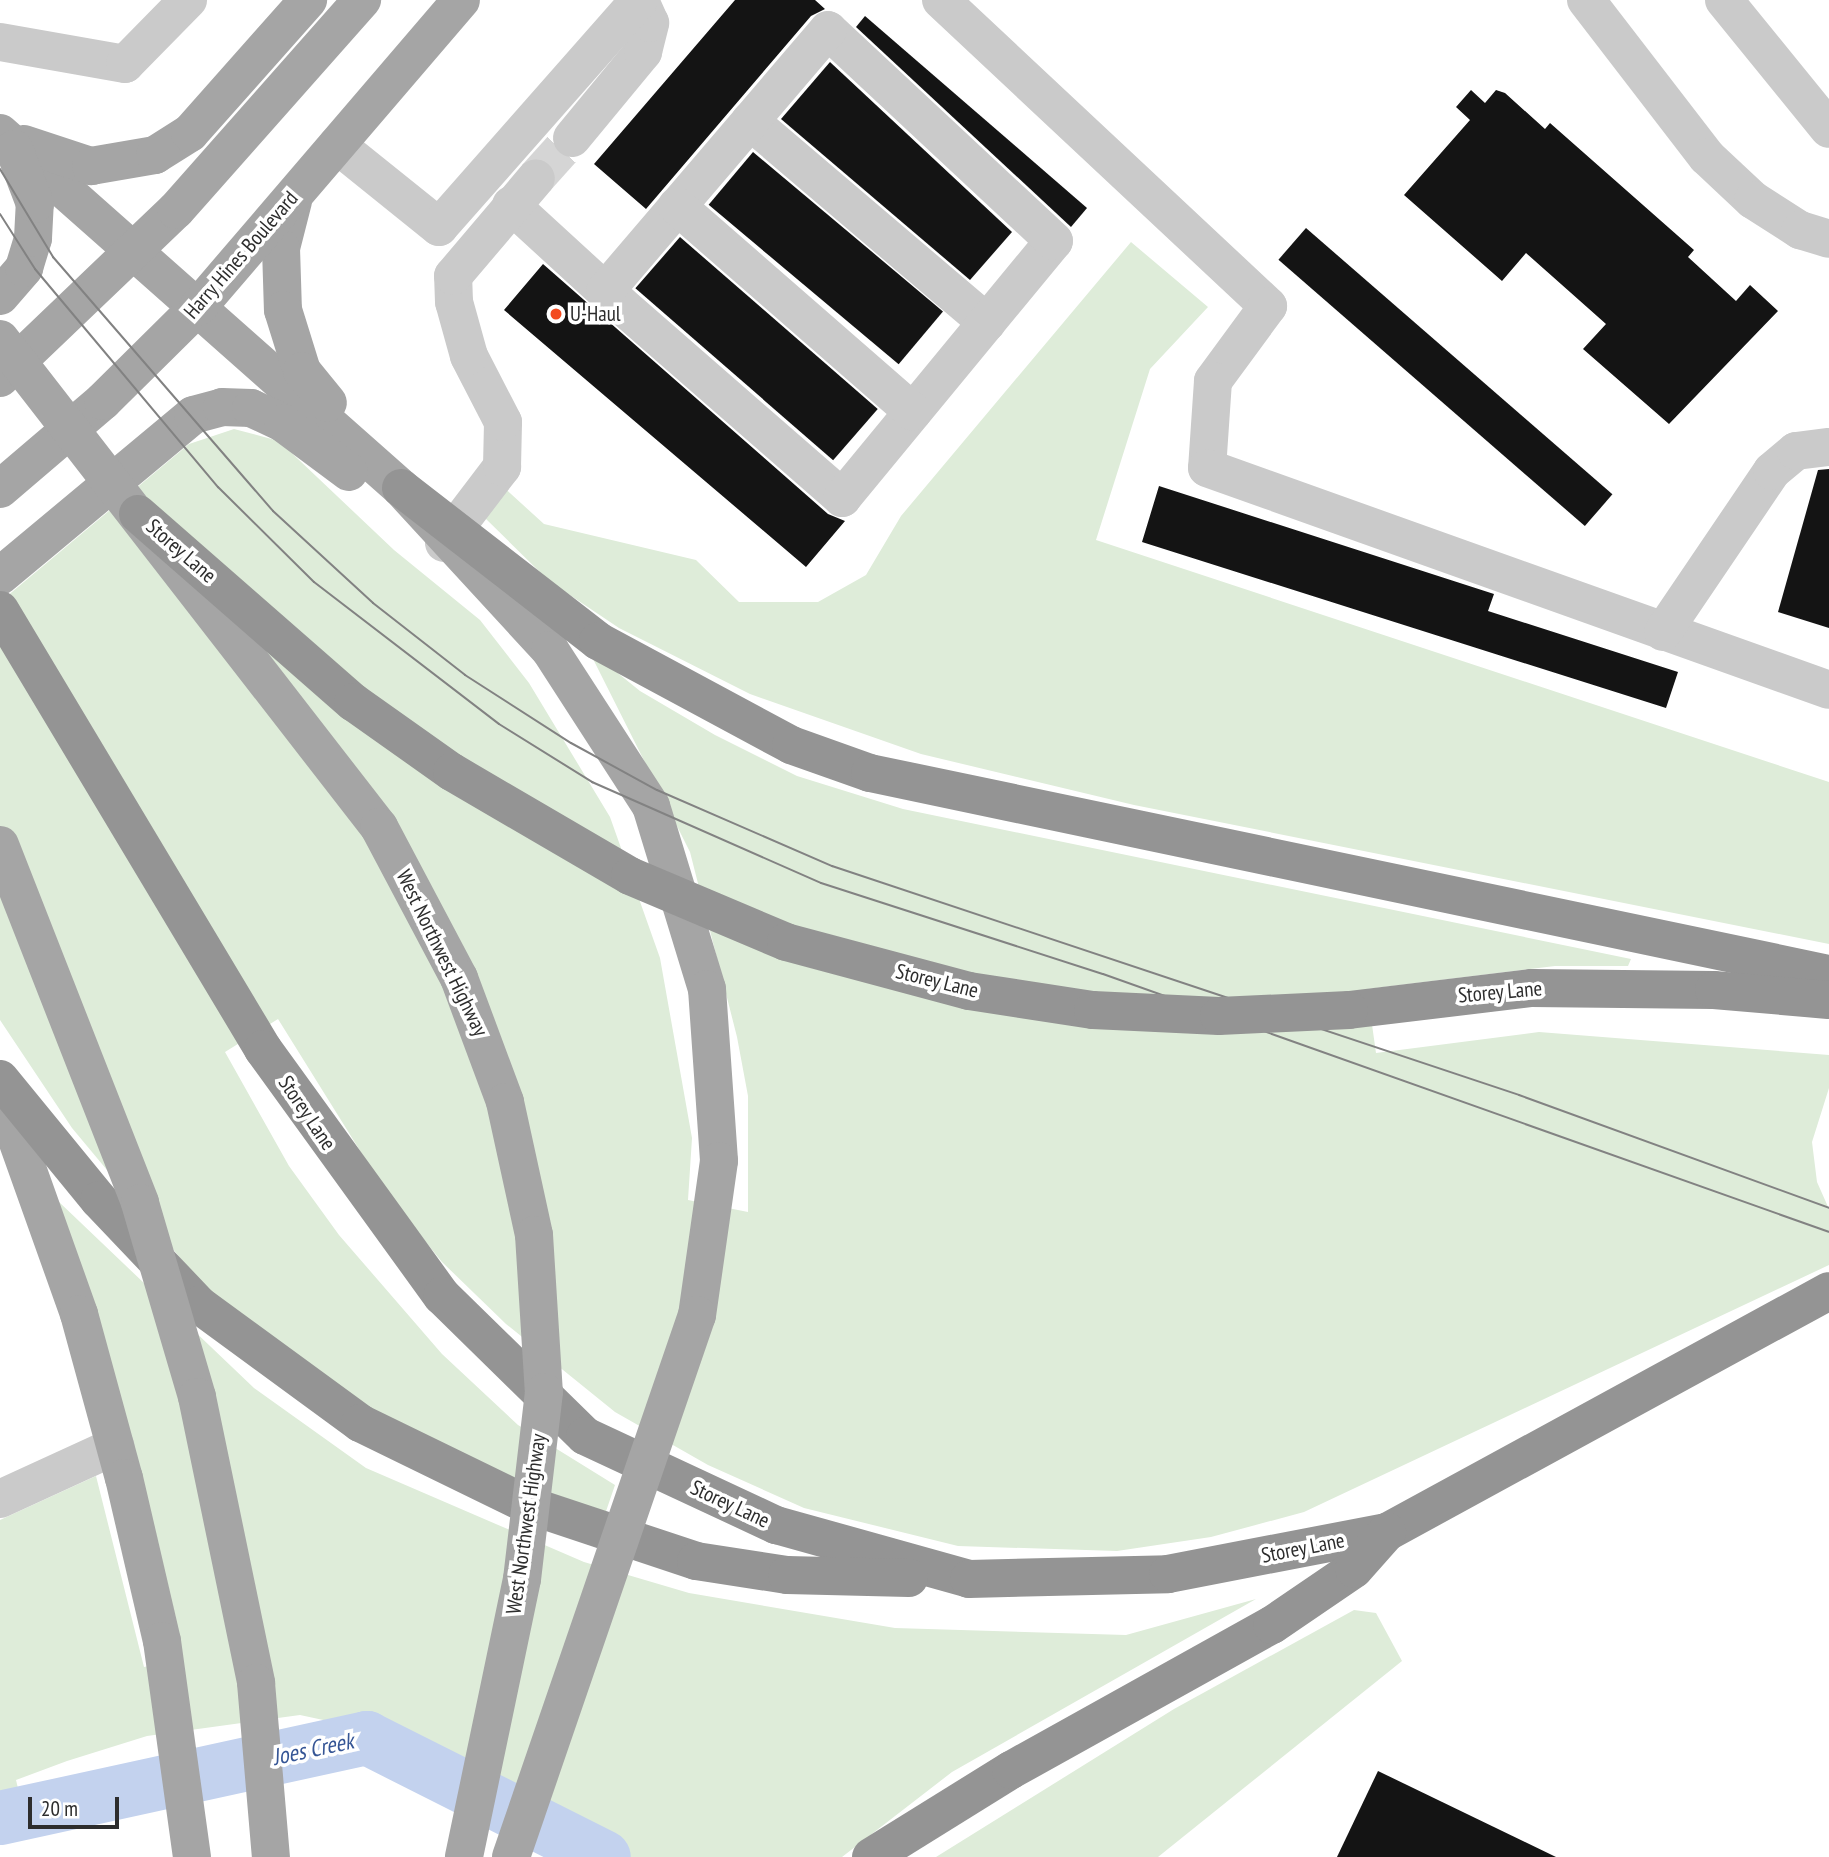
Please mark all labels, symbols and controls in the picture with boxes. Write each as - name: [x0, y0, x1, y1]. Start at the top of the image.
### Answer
- street label: Harry Hines Boulevard: [179, 186, 303, 324]
- place label: U-Haul: [570, 301, 621, 327]
- marker: U-Haul: [548, 306, 564, 322]
- street label: Storey Lane: [141, 514, 221, 588]
- street label: West Northwest Highway: [391, 866, 493, 1040]
- street label: Storey Lane: [893, 959, 981, 1003]
- street label: Storey Lane: [1457, 976, 1543, 1008]
- street label: Storey Lane: [273, 1071, 341, 1155]
- street label: West Northwest Highway: [501, 1432, 551, 1616]
- street label: Storey Lane: [686, 1475, 774, 1533]
- street label: Storey Lane: [1259, 1528, 1347, 1568]
- water label: Joes Creek: [270, 1727, 356, 1771]
- scale bar: [32, 1784, 122, 1828]
- text: 20 m: [41, 1795, 78, 1822]

